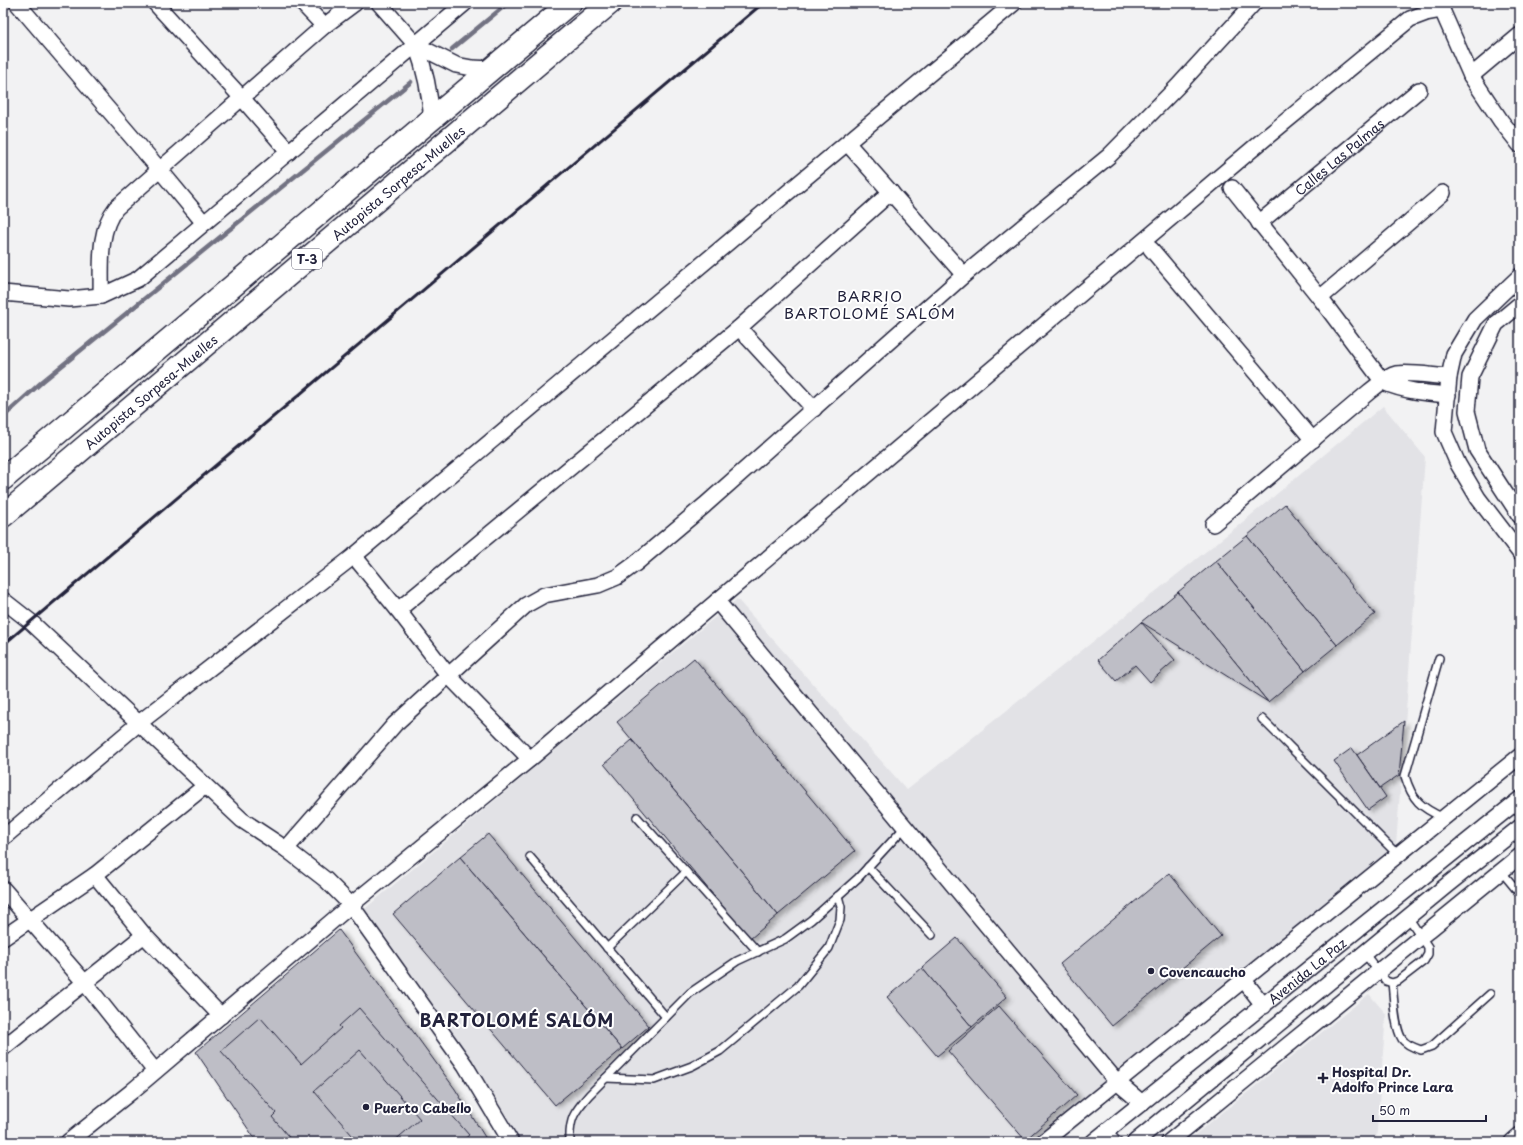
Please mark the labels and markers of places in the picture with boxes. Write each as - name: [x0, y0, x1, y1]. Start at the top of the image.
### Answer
- place label: Covencaucho: [1159, 962, 1246, 981]
- marker: Covencaucho: [1146, 966, 1156, 976]
- place label: Hospital Dr. Adolfo Prince Lara: [1331, 1062, 1454, 1096]
- marker: Hospital Dr. Adolfo Prince Lara: [1317, 1072, 1329, 1084]
- place label: Puerto Cabello: [374, 1098, 472, 1117]
- marker: Puerto Cabello: [361, 1102, 371, 1112]

